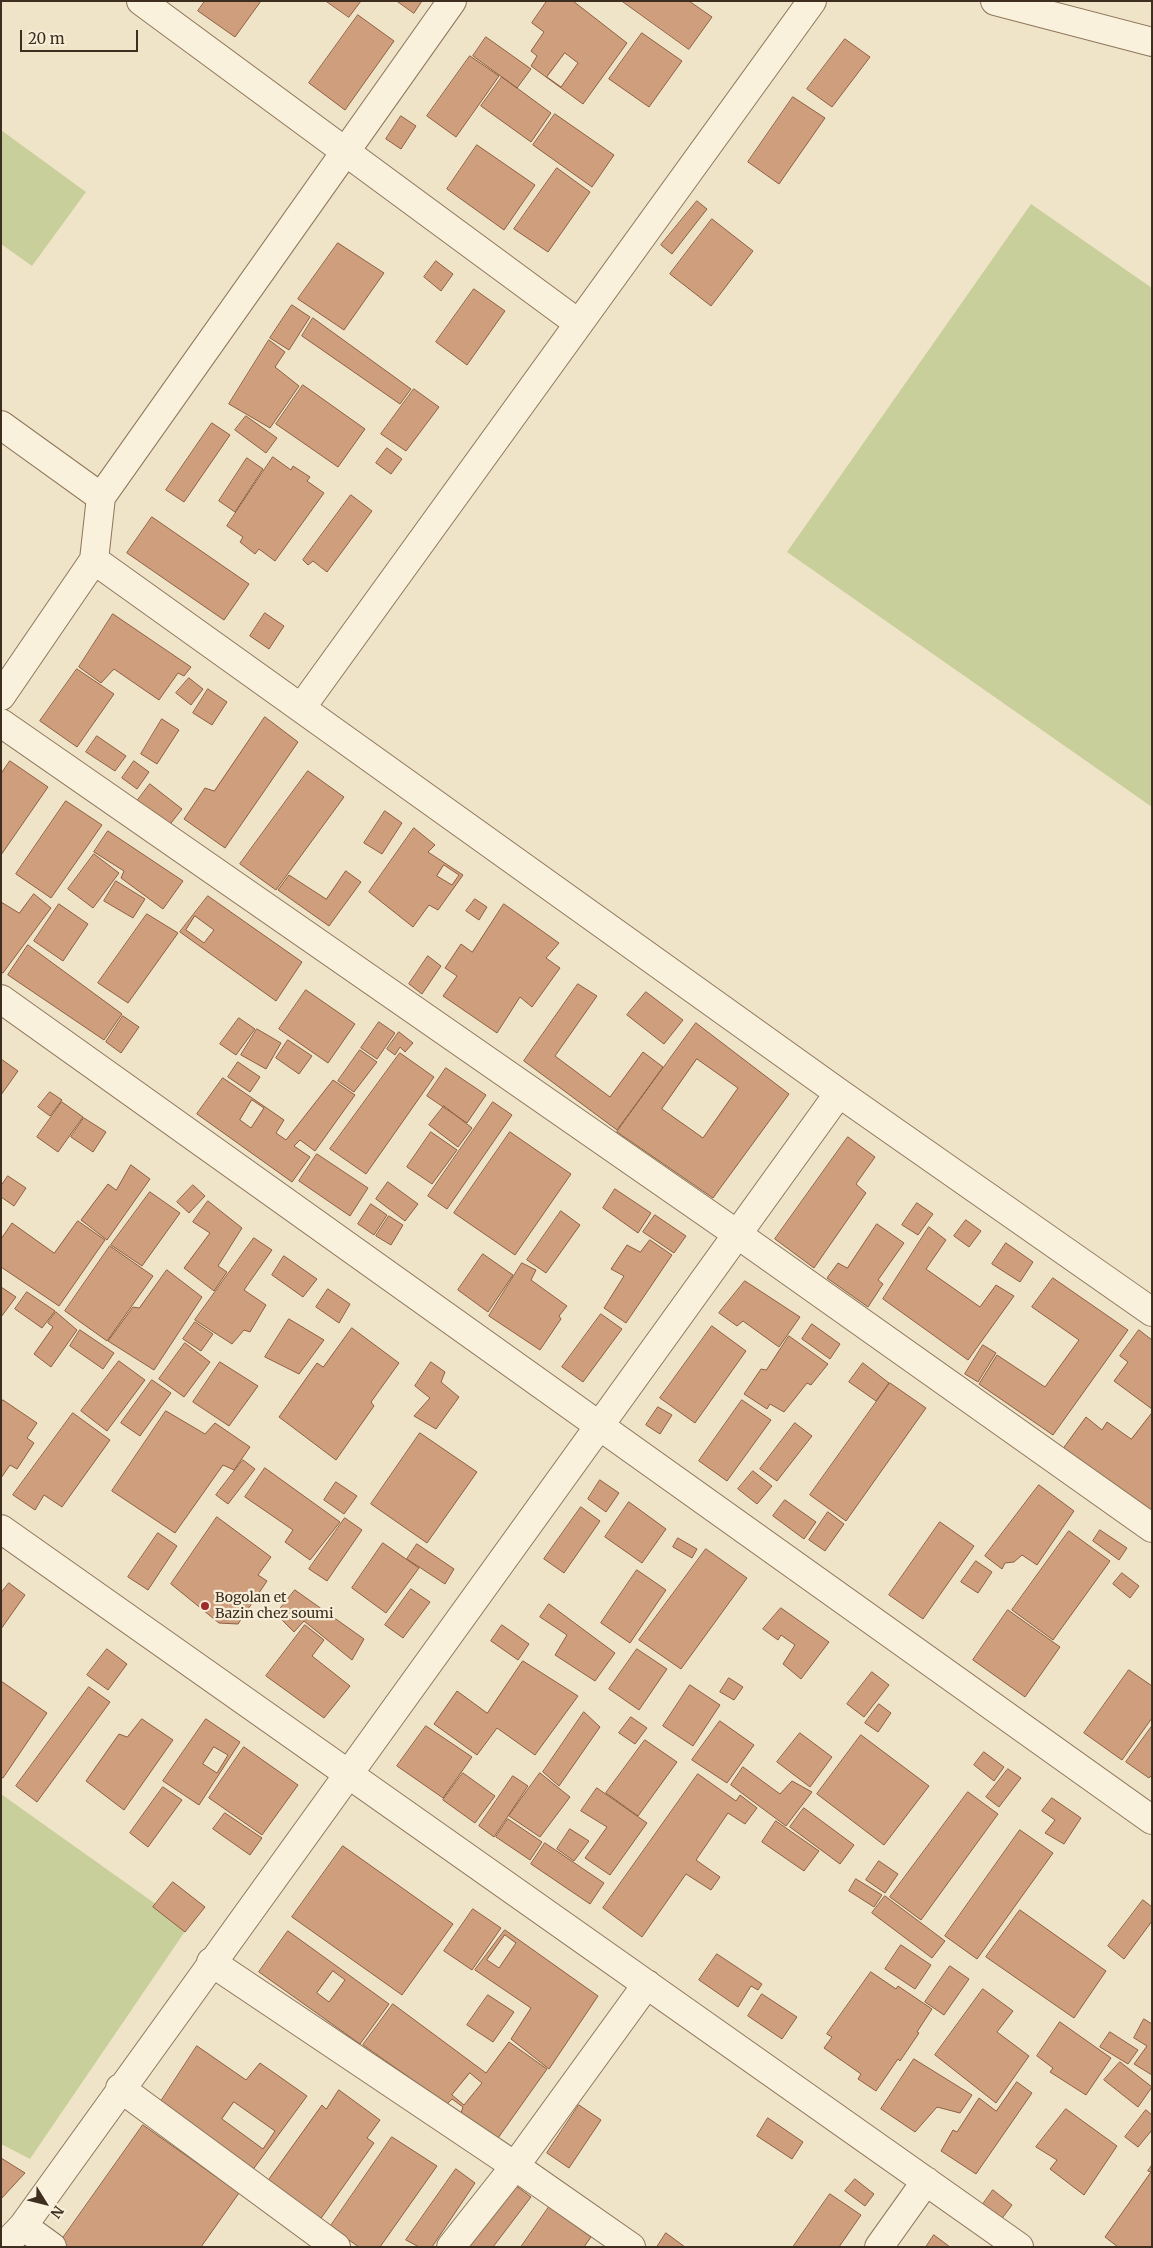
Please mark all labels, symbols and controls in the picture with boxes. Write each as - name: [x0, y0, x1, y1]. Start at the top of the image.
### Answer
- scale bar: [22, 20, 140, 52]
- text: 20 m: [28, 29, 65, 48]
- place label: Bogolan et Bazin chez soumi: [215, 1590, 334, 1622]
- marker: Bogolan et Bazin chez soumi: [199, 1600, 211, 1612]
- north arrow: [20, 2178, 70, 2228]
- text: N: [47, 2202, 68, 2222]

